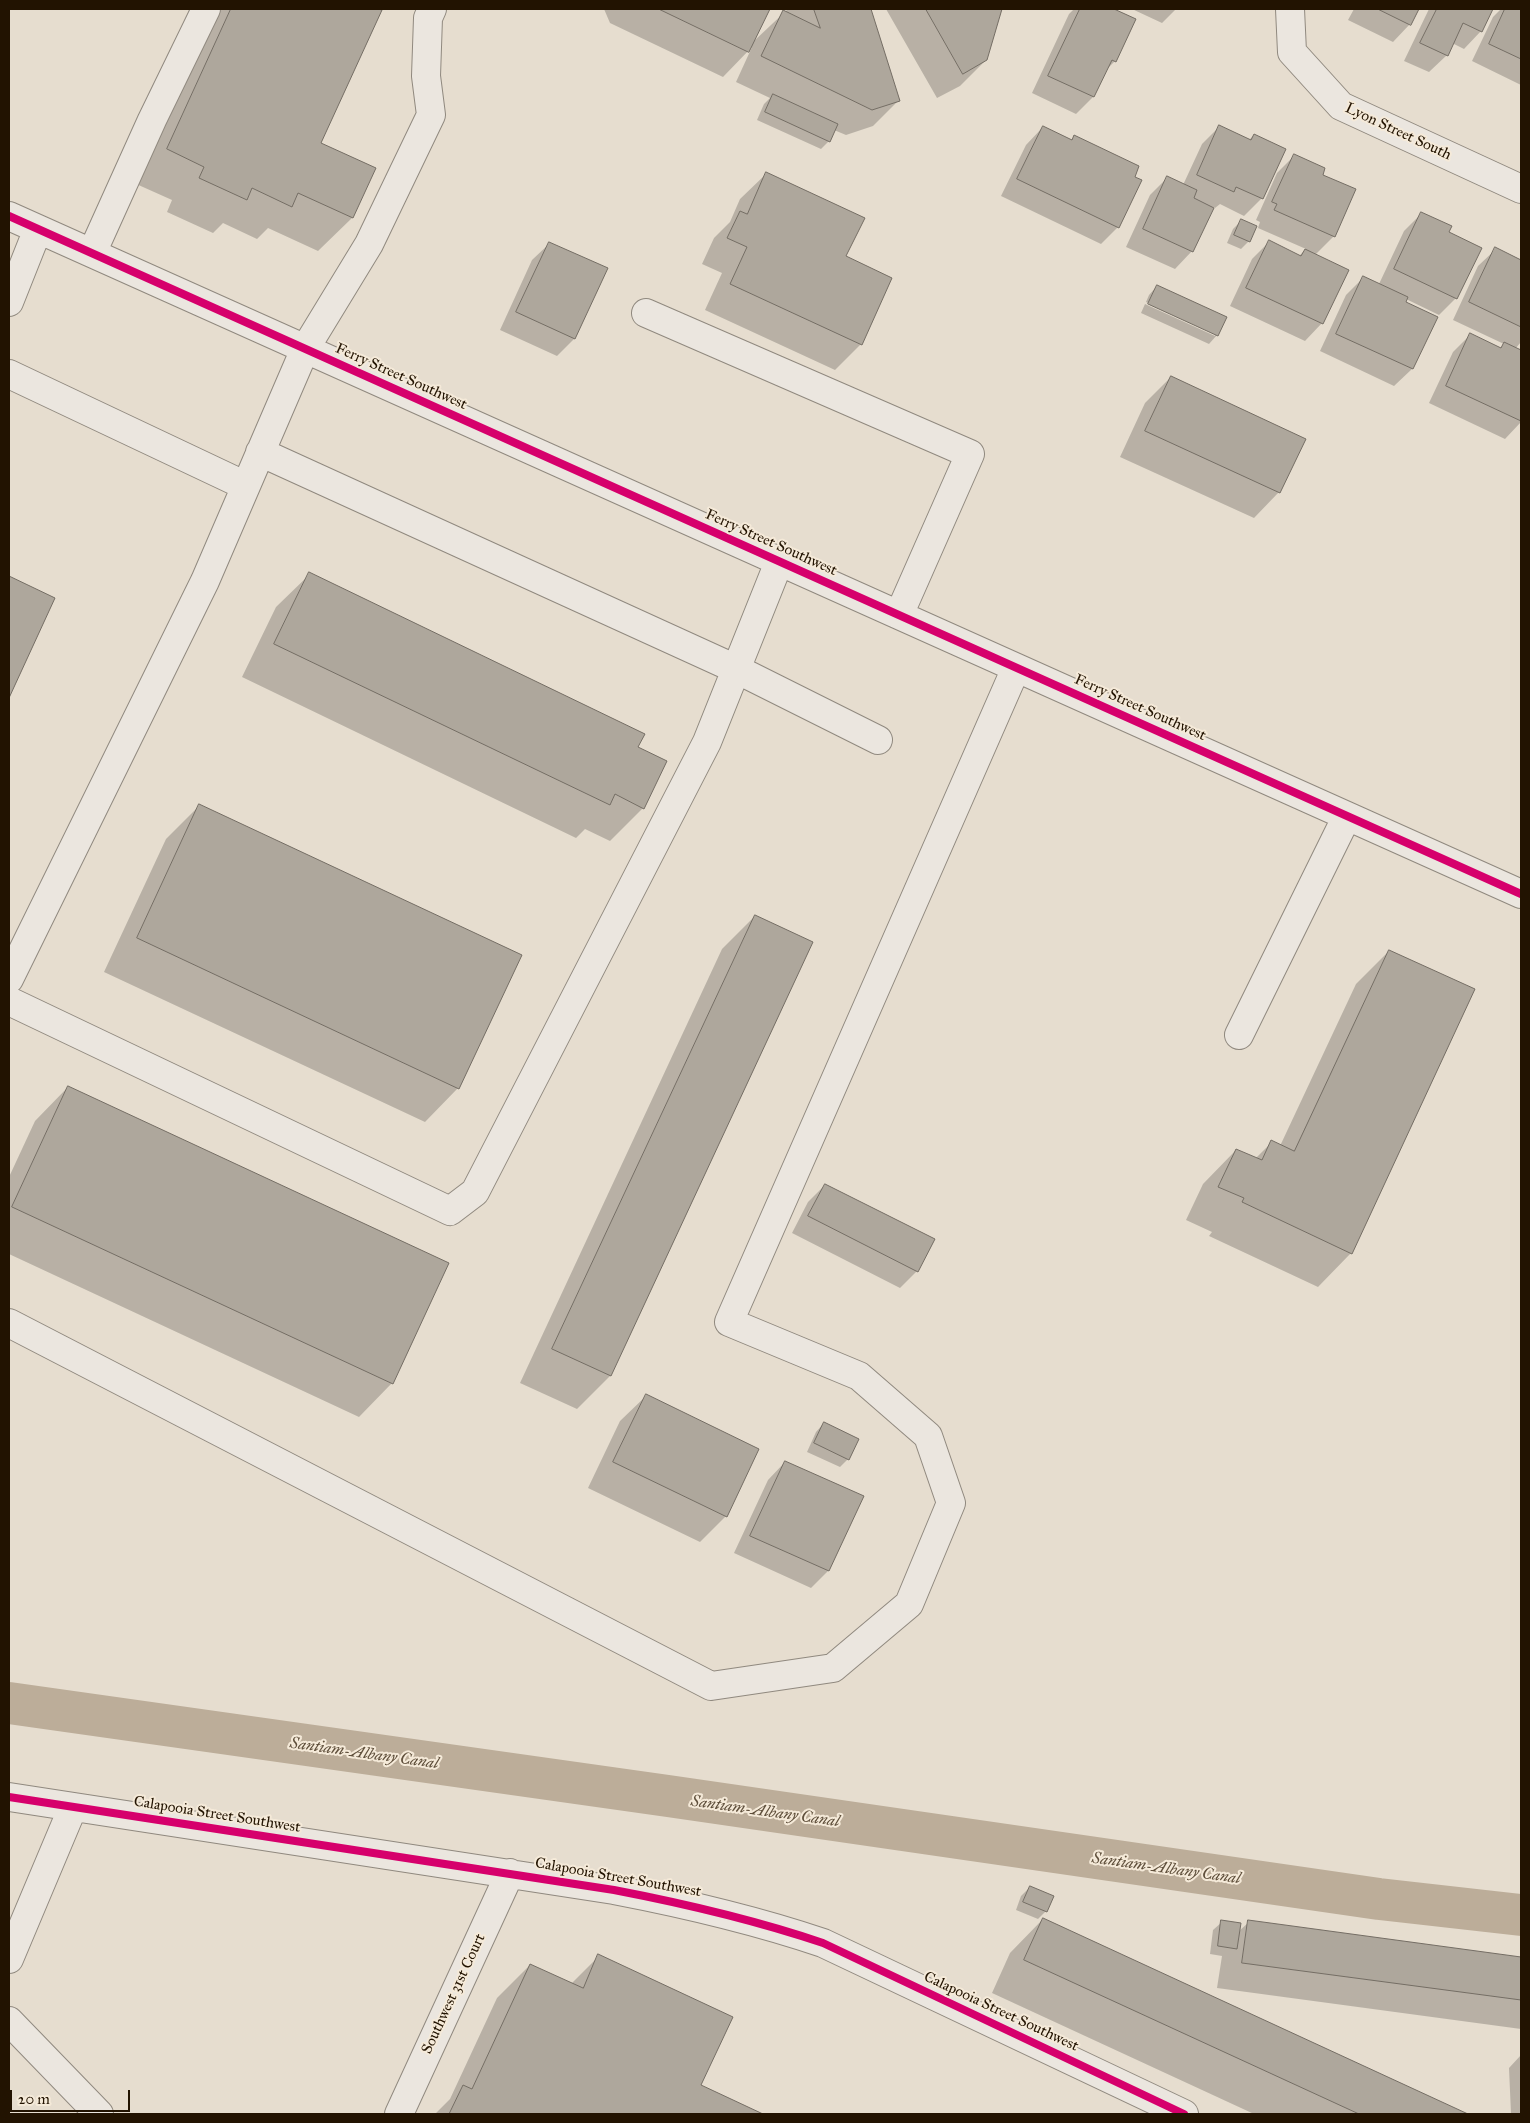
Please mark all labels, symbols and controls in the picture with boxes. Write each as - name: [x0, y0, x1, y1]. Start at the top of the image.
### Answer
- street label: Lyon Street South: [1342, 99, 1454, 165]
- street label: Ferry Street Southwest: [332, 340, 470, 414]
- street label: Ferry Street Southwest: [702, 506, 840, 580]
- street label: Ferry Street Southwest: [1071, 671, 1209, 745]
- water label: Santiam-Albany Canal: [288, 1734, 440, 1774]
- water label: Santiam-Albany Canal: [689, 1792, 841, 1832]
- street label: Calapooia Street Southwest: [132, 1793, 302, 1837]
- water label: Santiam-Albany Canal: [1090, 1849, 1242, 1889]
- street label: Calapooia Street Southwest: [533, 1855, 703, 1901]
- street label: Southwest 31st Court: [418, 1931, 490, 2057]
- street label: Calapooia Street Southwest: [921, 1968, 1081, 2056]
- scale bar: [12, 2080, 132, 2112]
- text: 20 m: [18, 2090, 50, 2108]

